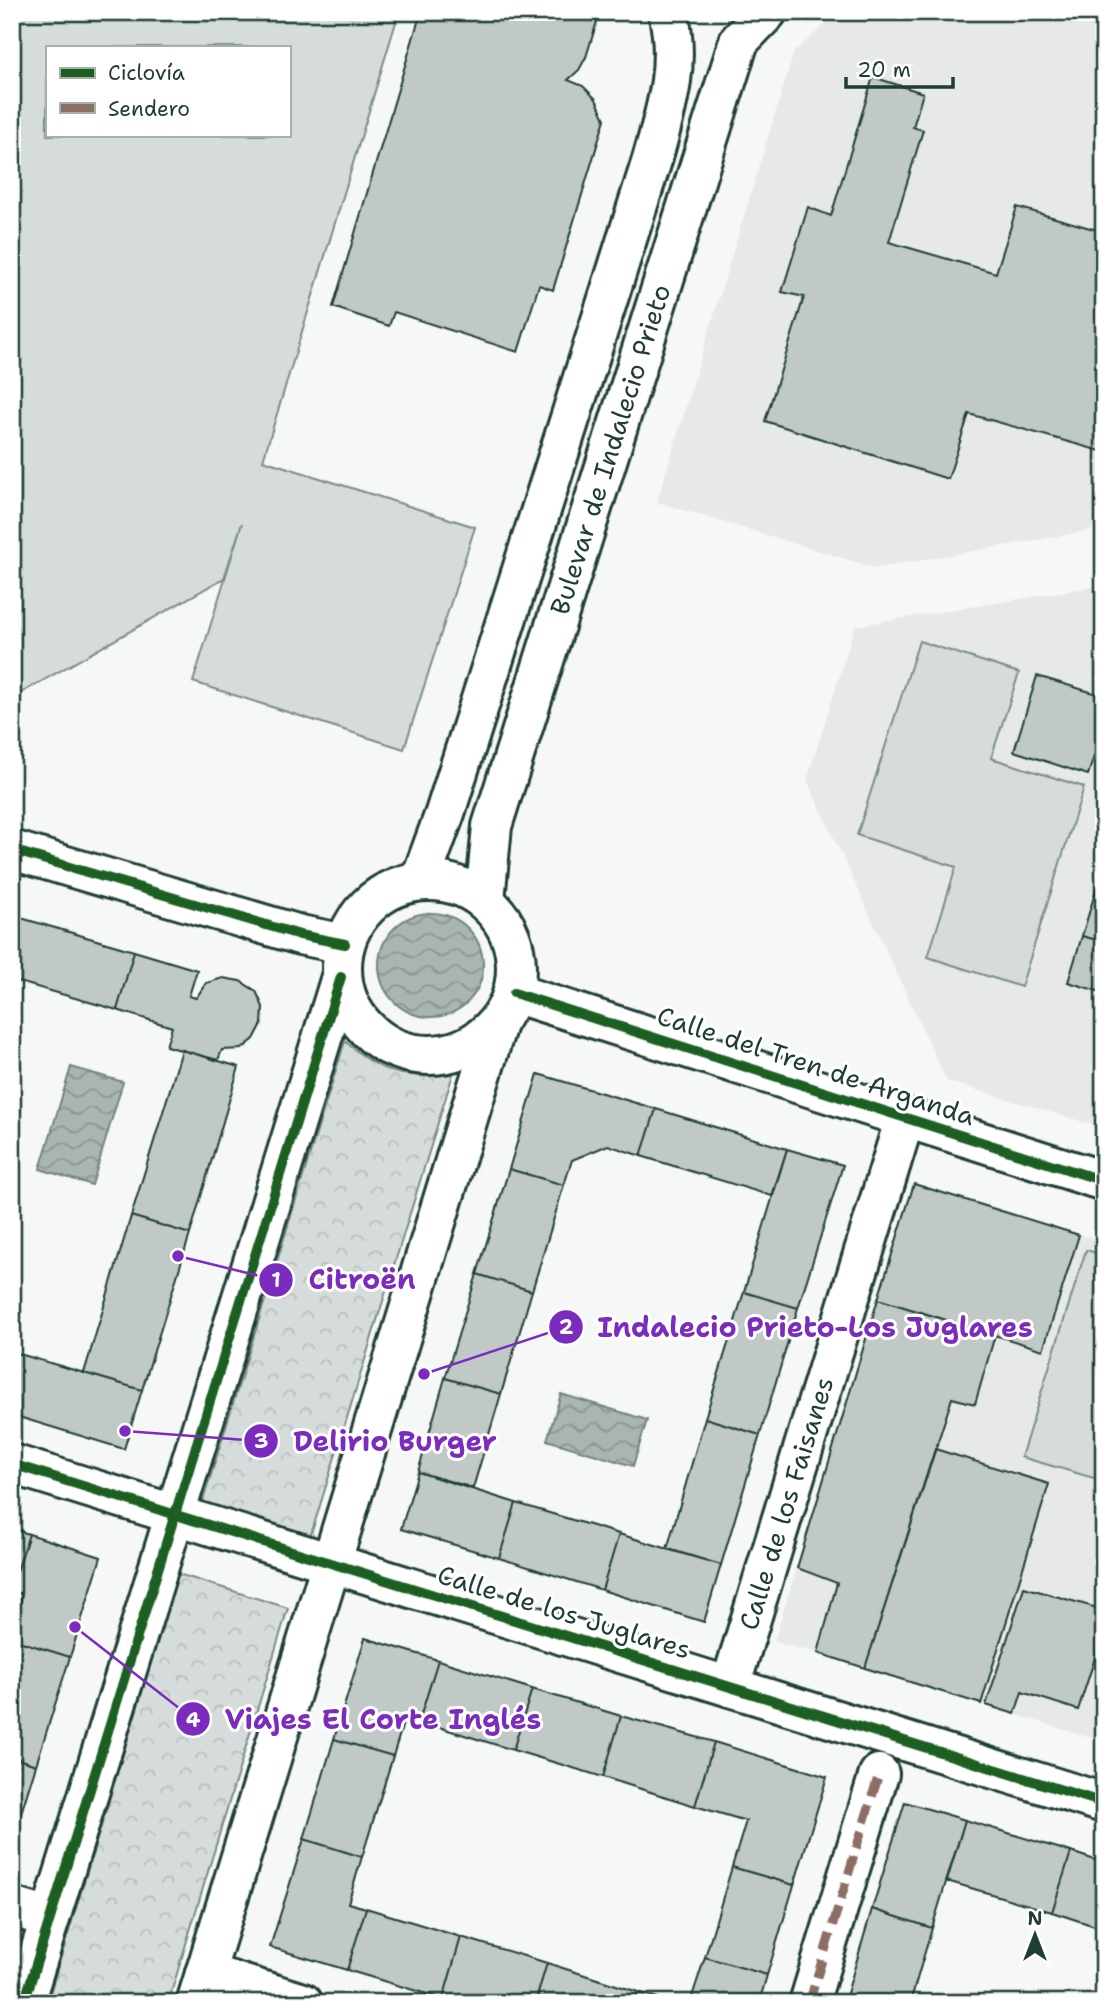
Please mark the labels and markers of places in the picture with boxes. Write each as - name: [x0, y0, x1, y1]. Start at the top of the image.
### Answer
- callout: Citroën: [259, 1255, 429, 1304]
- callout: Indalecio Prieto-Los Juglares: [548, 1302, 1047, 1351]
- callout: Delirio Burger: [244, 1416, 510, 1465]
- callout: Viajes El Corte Inglés: [175, 1695, 555, 1744]

